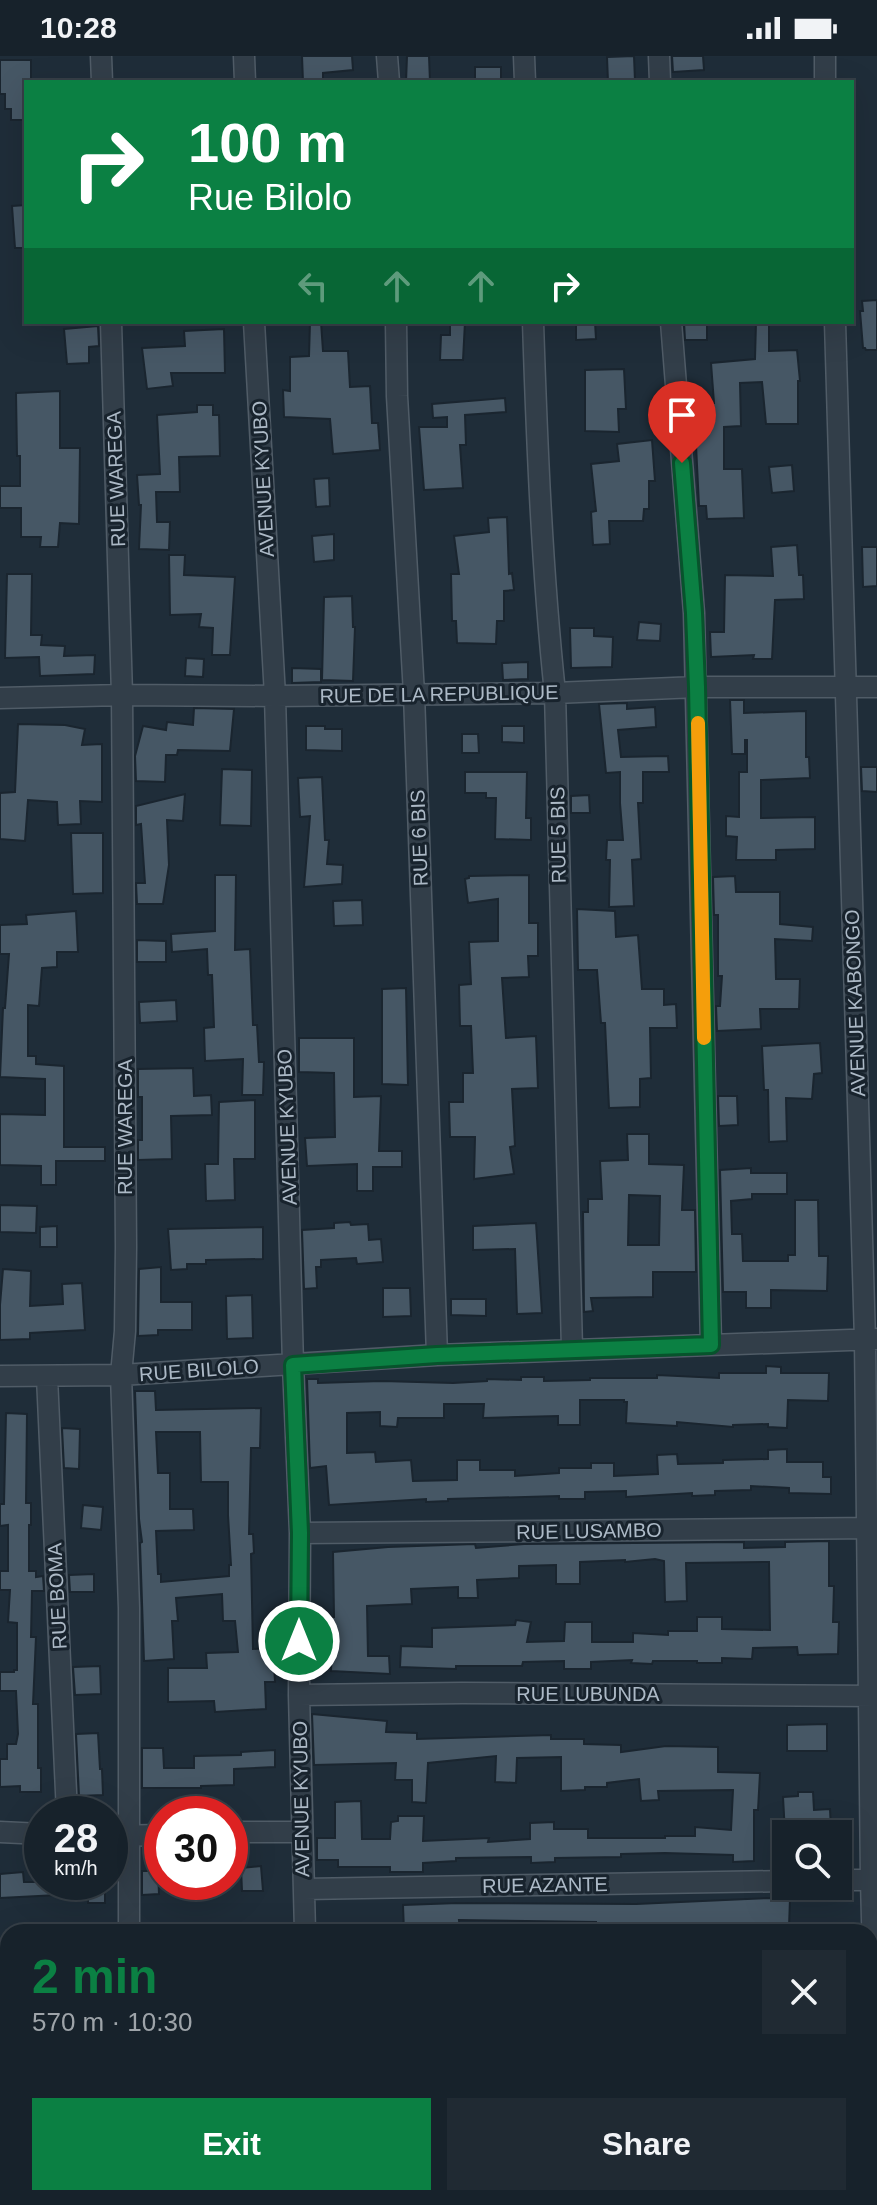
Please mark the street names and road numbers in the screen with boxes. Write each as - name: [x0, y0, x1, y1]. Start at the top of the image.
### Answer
- street label: AVENUE KYUBO: [248, 400, 278, 558]
- street label: RUE WAREGA: [103, 410, 129, 547]
- street label: RUE DE LA REPUBLIQUE: [319, 681, 559, 707]
- street label: RUE 5 BIS: [546, 786, 570, 884]
- street label: RUE 6 BIS: [406, 789, 432, 887]
- street label: AVENUE KABONGO: [841, 909, 869, 1097]
- street label: AVENUE KYUBO: [273, 1048, 301, 1206]
- street label: RUE WAREGA: [114, 1058, 136, 1195]
- street label: RUE BILOLO: [138, 1355, 260, 1385]
- street label: RUE LUSAMBO: [516, 1519, 662, 1543]
- street label: RUE BOMA: [43, 1542, 71, 1650]
- street label: RUE LUBUNDA: [516, 1683, 660, 1705]
- street label: AVENUE KYUBO: [289, 1721, 313, 1877]
- street label: RUE AZANTE: [482, 1873, 608, 1897]

